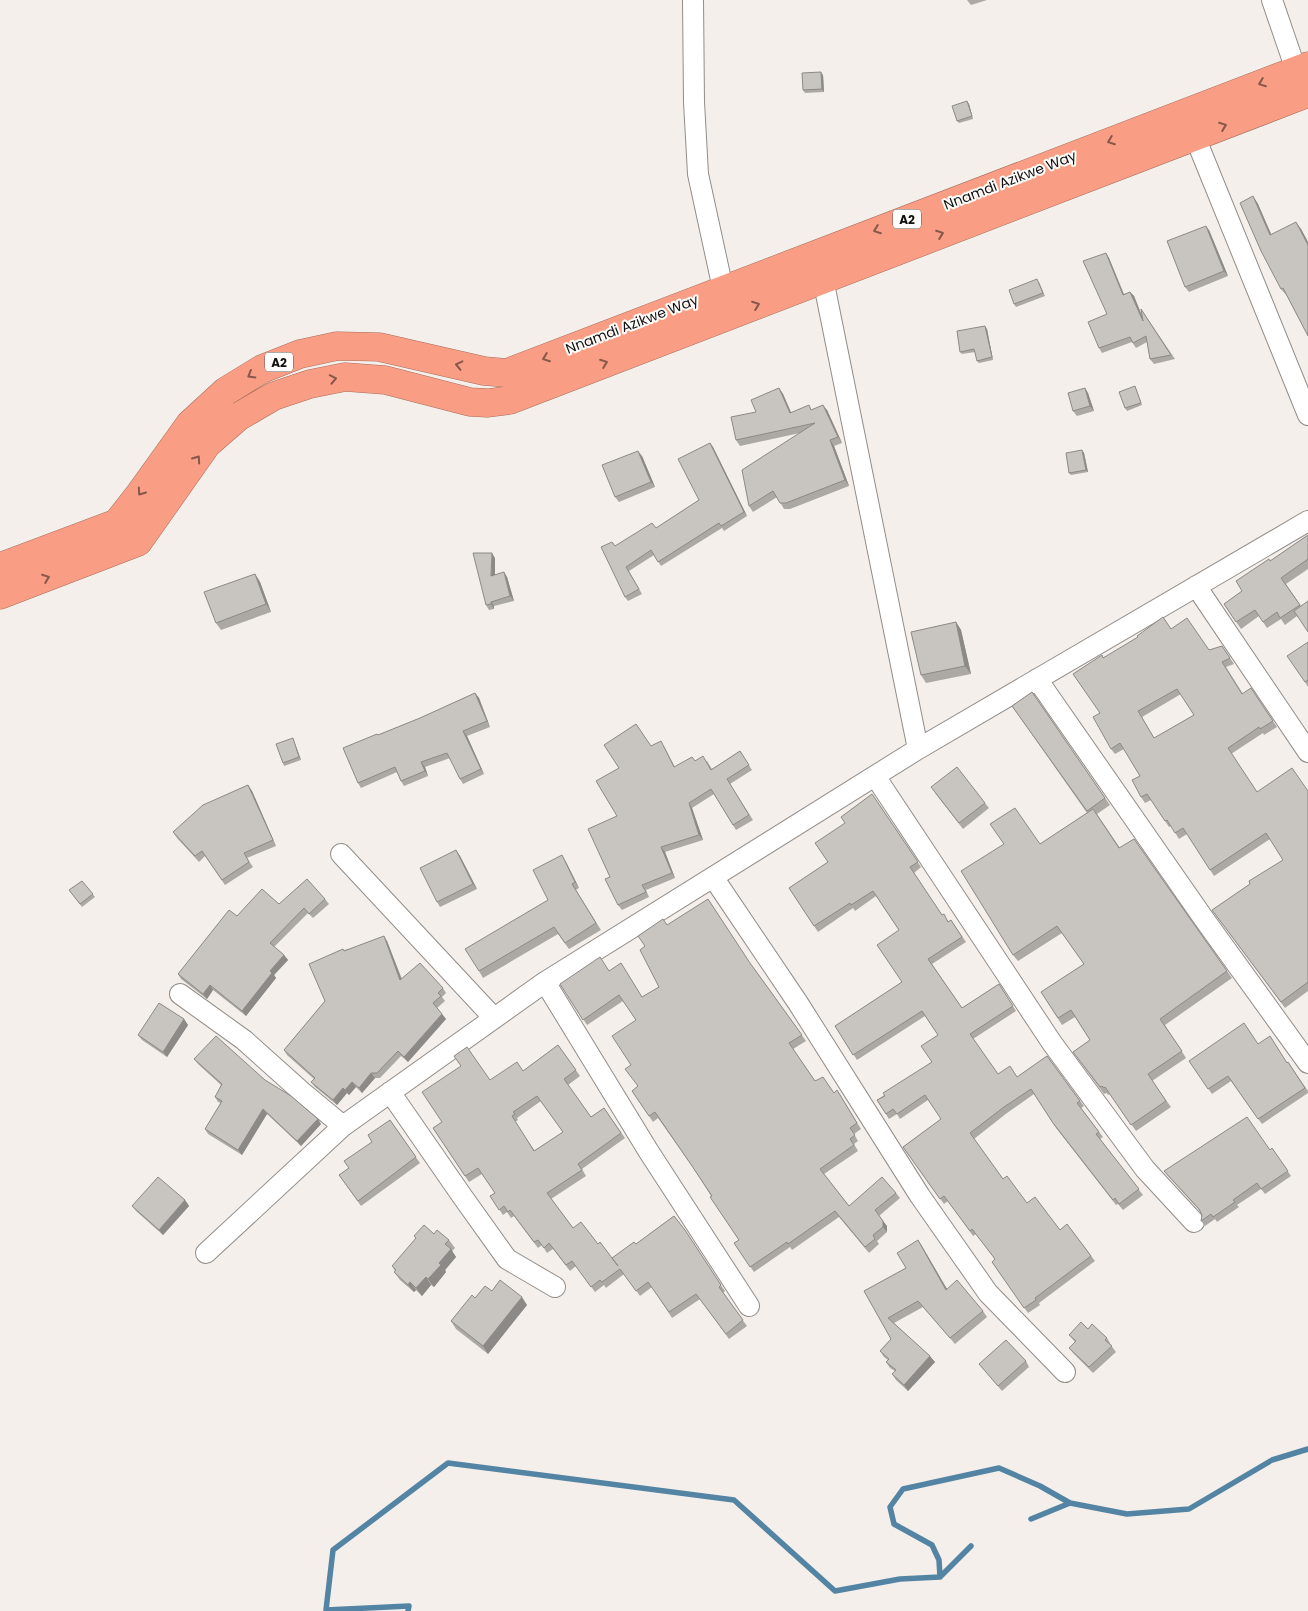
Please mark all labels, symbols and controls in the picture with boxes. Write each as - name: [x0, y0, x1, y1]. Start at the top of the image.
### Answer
- one-way arrow: [1259, 77, 1267, 87]
- one-way arrow: [1218, 122, 1226, 132]
- one-way arrow: [1107, 135, 1115, 145]
- street label: Nnamdi Azikwe Way: [941, 145, 1079, 215]
- road number: A2: [893, 210, 921, 228]
- one-way arrow: [873, 224, 882, 234]
- one-way arrow: [935, 230, 944, 240]
- street label: Nnamdi Azikwe Way: [563, 289, 701, 359]
- one-way arrow: [751, 301, 760, 311]
- road number: A2: [265, 352, 293, 372]
- one-way arrow: [542, 352, 550, 362]
- one-way arrow: [599, 359, 608, 369]
- one-way arrow: [454, 360, 463, 371]
- one-way arrow: [248, 369, 257, 379]
- one-way arrow: [328, 375, 337, 385]
- one-way arrow: [191, 455, 200, 465]
- one-way arrow: [138, 486, 147, 496]
- one-way arrow: [41, 574, 49, 584]

